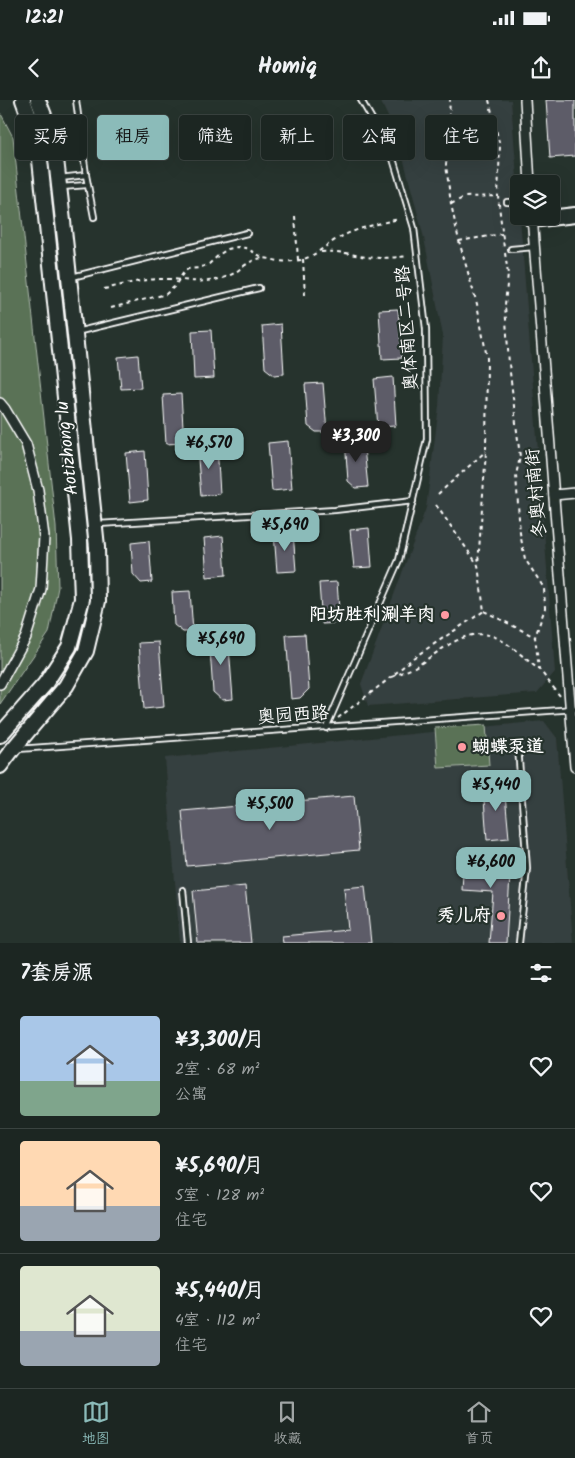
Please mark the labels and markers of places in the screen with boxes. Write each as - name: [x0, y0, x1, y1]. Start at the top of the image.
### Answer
- pin: ¥3,300: [315, 420, 397, 463]
- pin: ¥6,570: [168, 428, 250, 470]
- pin: ¥5,690: [244, 510, 326, 552]
- place label: 阳坊胜利涮羊肉: [309, 601, 435, 630]
- marker: 阳坊胜利涮羊肉: [439, 609, 451, 621]
- pin: ¥5,690: [180, 624, 262, 666]
- place label: 蝴蝶泵道: [472, 733, 544, 762]
- marker: 蝴蝶泵道: [456, 741, 468, 753]
- pin: ¥5,440: [455, 770, 537, 812]
- pin: ¥5,500: [229, 788, 311, 831]
- pin: ¥6,600: [450, 846, 532, 889]
- place label: 秀儿府: [437, 902, 491, 931]
- marker: 秀儿府: [495, 910, 507, 922]

